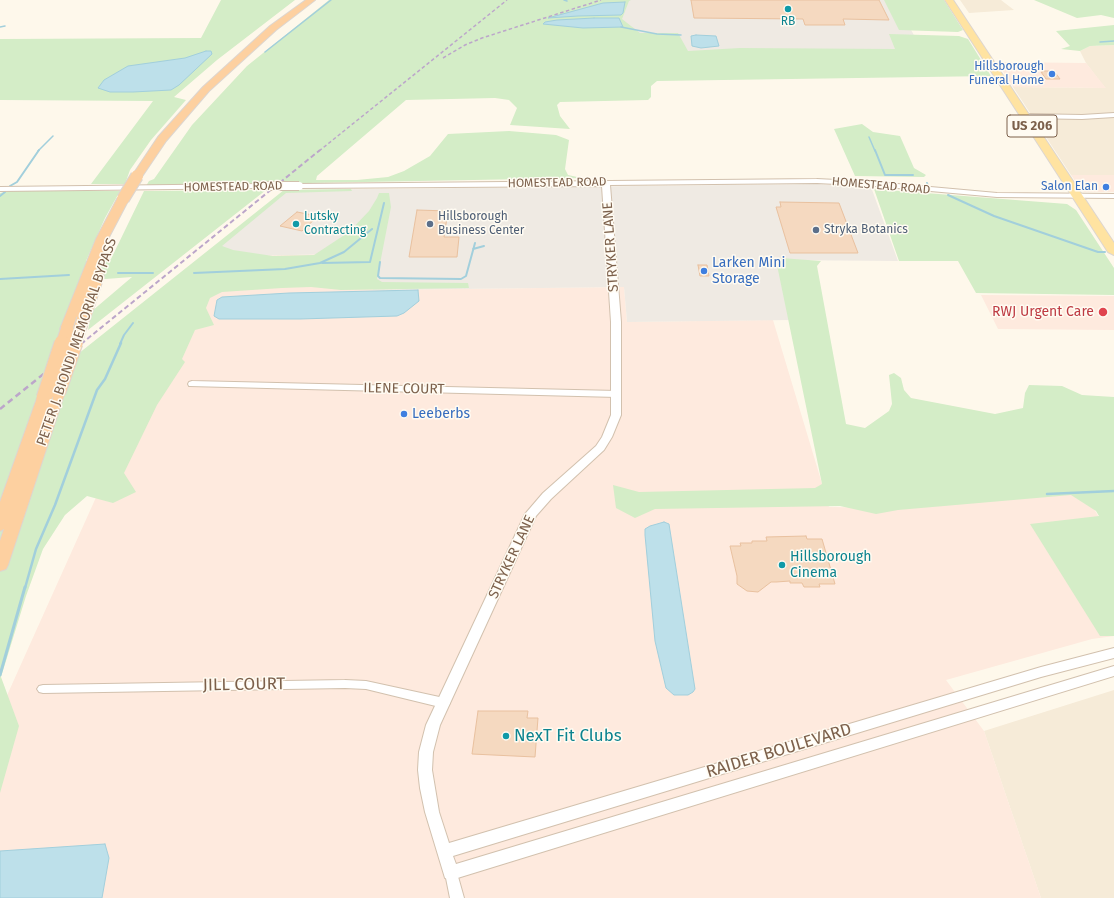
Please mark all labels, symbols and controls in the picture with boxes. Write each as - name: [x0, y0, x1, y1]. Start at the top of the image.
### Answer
- marker: RB: [783, 4, 793, 14]
- place label: RB: [781, 15, 795, 29]
- place label: Hillsborough Funeral Home: [969, 60, 1044, 88]
- marker: Hillsborough Funeral Home: [1047, 69, 1057, 79]
- road number: US 206: [1007, 115, 1057, 137]
- street label: HOMESTEAD ROAD: [508, 175, 606, 191]
- street label: HOMESTEAD ROAD: [831, 175, 931, 197]
- street label: HOMESTEAD ROAD: [184, 179, 282, 195]
- place label: Salon Elan: [1041, 180, 1098, 194]
- marker: Salon Elan: [1101, 182, 1111, 192]
- street label: STRYKER LANE: [599, 201, 623, 293]
- place label: Lutsky Contracting: [304, 210, 366, 238]
- place label: Hillsborough Business Center: [438, 210, 524, 238]
- marker: Lutsky Contracting: [291, 219, 301, 229]
- marker: Hillsborough Business Center: [425, 219, 435, 229]
- place label: Stryka Botanics: [824, 223, 908, 237]
- marker: Stryka Botanics: [811, 225, 821, 235]
- street label: PETER J. BIONDI MEMORIAL BYPASS: [33, 236, 121, 448]
- place label: Larken Mini Storage: [712, 255, 785, 288]
- marker: Larken Mini Storage: [699, 266, 709, 276]
- place label: RWJ Urgent Care: [992, 304, 1094, 320]
- marker: RWJ Urgent Care: [1097, 306, 1109, 318]
- street label: ILENE COURT: [363, 380, 445, 398]
- place label: Leeberbs: [412, 406, 470, 422]
- marker: Leeberbs: [399, 409, 409, 419]
- street label: STRYKER LANE: [485, 513, 539, 601]
- place label: Hillsborough Cinema: [790, 549, 871, 582]
- marker: Hillsborough Cinema: [777, 560, 787, 570]
- street label: JILL COURT: [203, 674, 285, 696]
- street label: RAIDER BOULEVARD: [704, 719, 854, 783]
- place label: NexT Fit Clubs: [514, 726, 622, 746]
- marker: NexT Fit Clubs: [501, 731, 511, 741]

